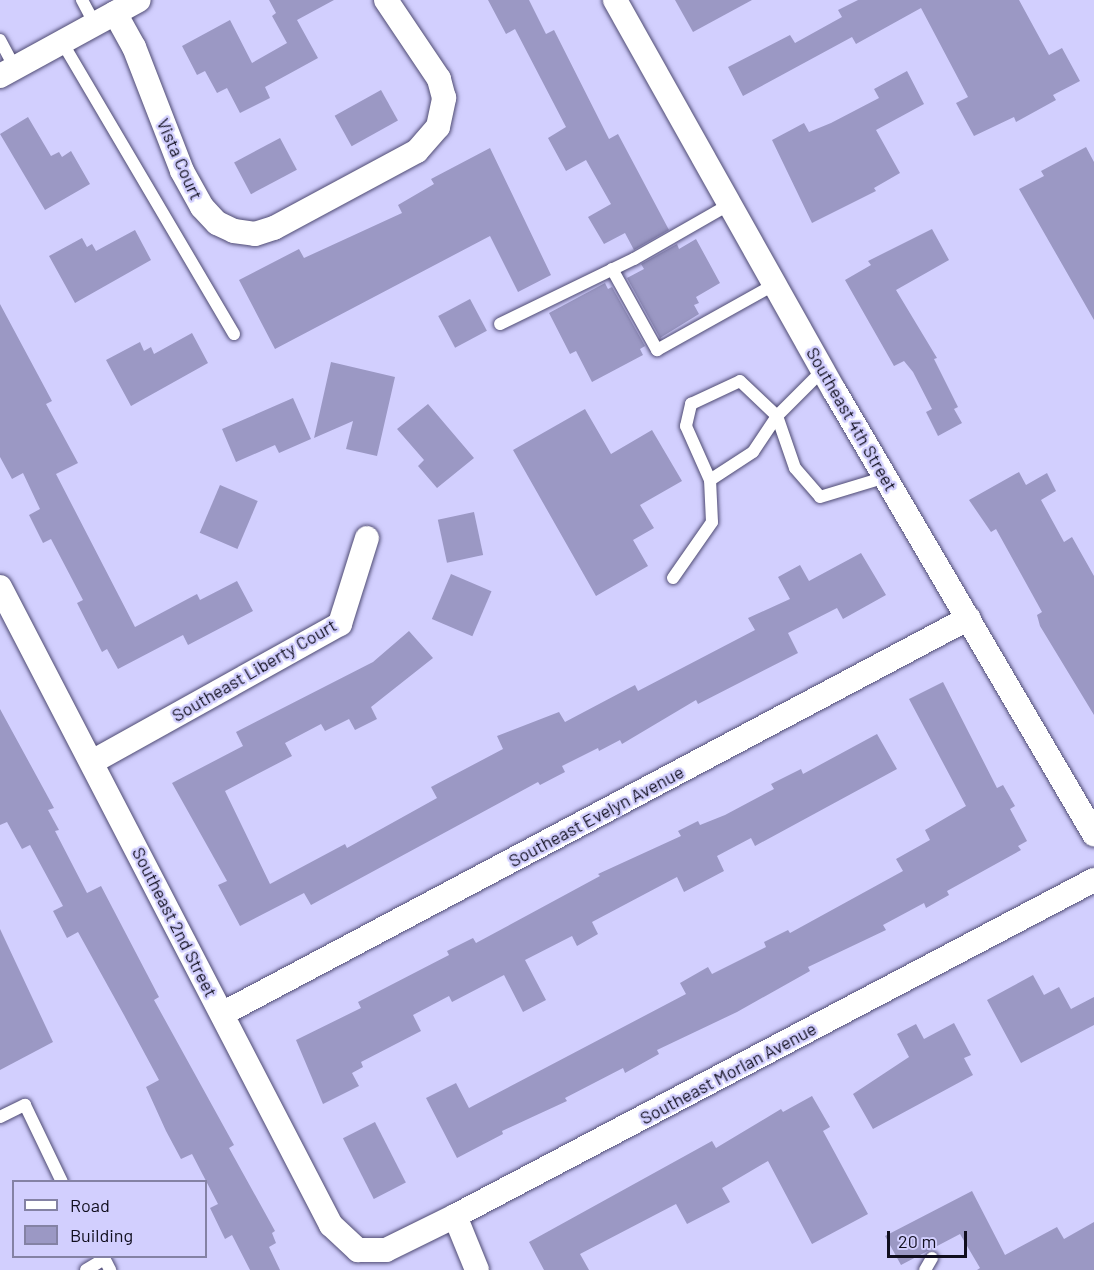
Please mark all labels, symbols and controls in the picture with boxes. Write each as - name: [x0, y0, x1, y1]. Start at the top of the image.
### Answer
- street label: Vista Court: [152, 115, 208, 203]
- street label: Southeast 4th Street: [802, 343, 902, 495]
- street label: Southeast Liberty Court: [168, 614, 340, 726]
- street label: Southeast Evelyn Avenue: [505, 761, 687, 871]
- street label: Southeast 2nd Street: [128, 843, 222, 1001]
- street label: Southeast Morlan Avenue: [636, 1017, 820, 1129]
- legend: [12, 1180, 207, 1258]
- text: Road: [70, 1194, 110, 1216]
- scale bar: [890, 1219, 970, 1257]
- text: Building: [70, 1224, 133, 1246]
- text: 20 m: [898, 1230, 936, 1252]

